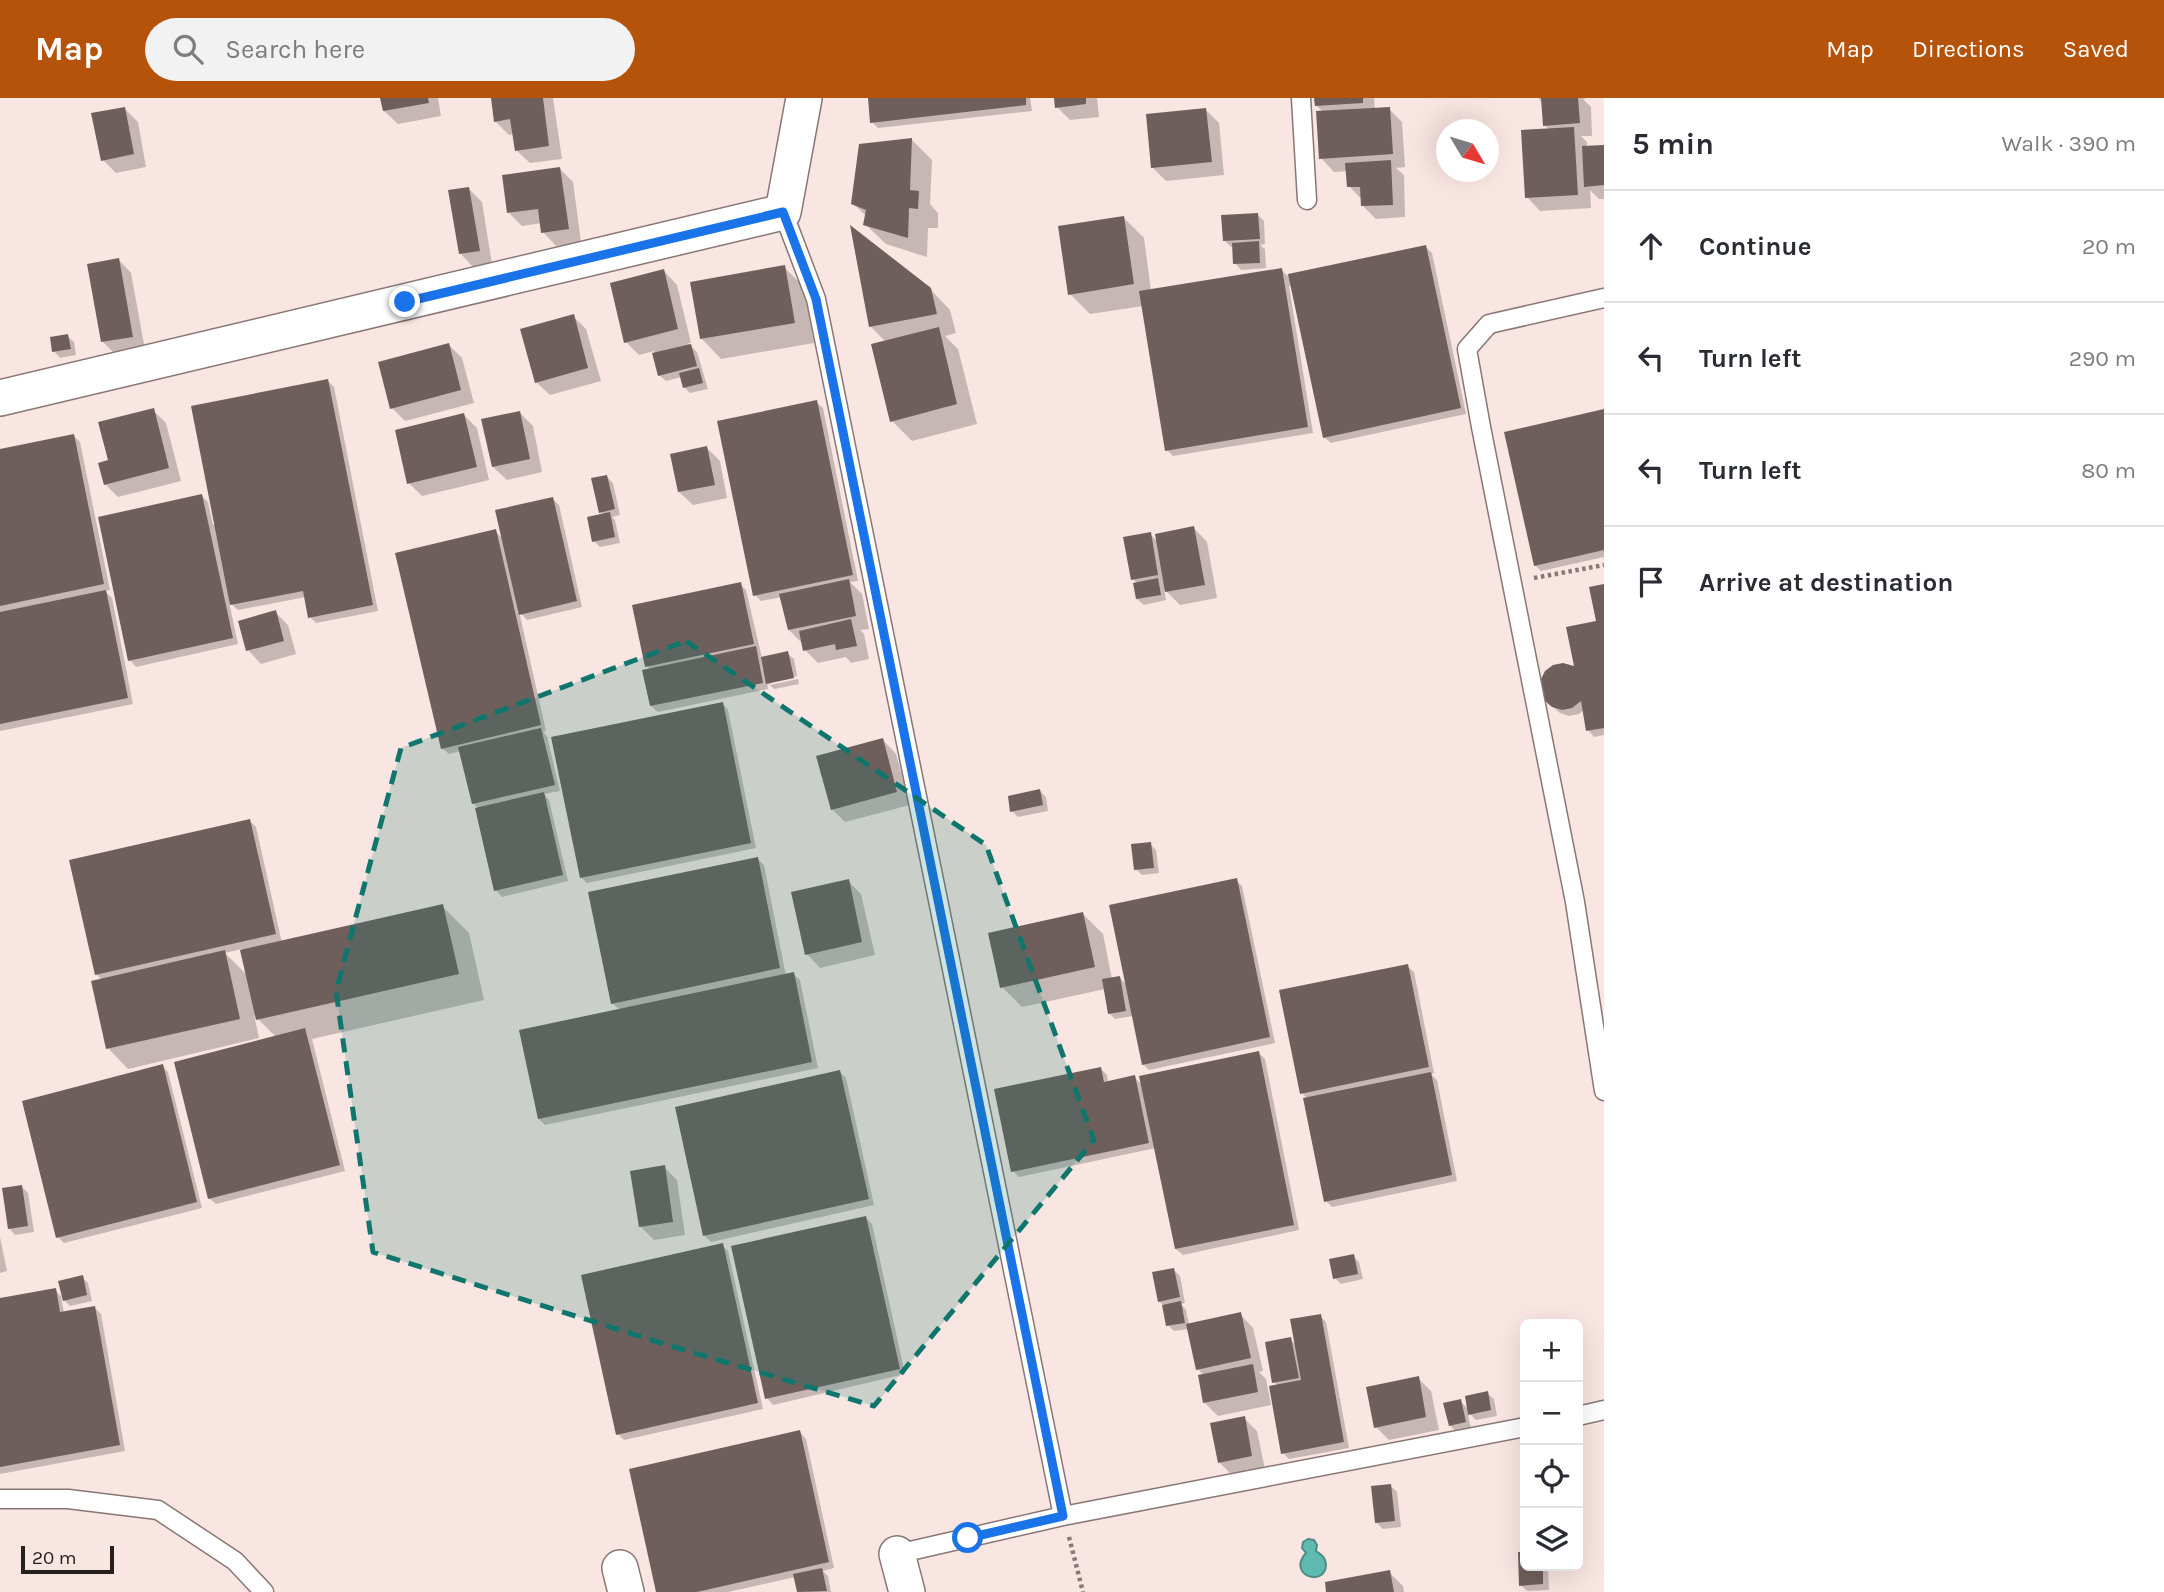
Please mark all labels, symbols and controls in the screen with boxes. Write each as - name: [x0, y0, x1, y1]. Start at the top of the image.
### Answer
- search box: [145, 18, 635, 81]
- text: Map: [35, 30, 103, 68]
- icon: search: [169, 30, 207, 68]
- text: Search here: [225, 34, 365, 65]
- text: Map: [1826, 35, 1874, 63]
- text: Directions: [1912, 35, 2025, 63]
- text: Saved: [2063, 35, 2129, 63]
- north arrow: [1436, 119, 1499, 182]
- text: 5 min: [1632, 126, 1714, 162]
- text: Walk · 390 m: [2002, 130, 2136, 157]
- icon: ahead: [1632, 227, 1670, 265]
- text: Continue: [1699, 231, 1811, 262]
- text: 20 m: [2082, 233, 2136, 260]
- route end: [389, 286, 420, 317]
- icon: left: [1632, 339, 1670, 377]
- text: Turn left: [1699, 343, 1801, 374]
- text: 290 m: [2069, 345, 2136, 372]
- icon: left: [1632, 451, 1670, 489]
- text: Turn left: [1699, 455, 1801, 486]
- text: 80 m: [2081, 457, 2136, 484]
- icon: arrive: [1632, 563, 1670, 601]
- text: Arrive at destination: [1699, 567, 1953, 598]
- map controls: [1520, 1319, 1583, 1571]
- button: +: [1520, 1319, 1583, 1382]
- button: −: [1520, 1382, 1583, 1445]
- button: locate: [1520, 1445, 1583, 1508]
- button: layers: [1520, 1508, 1583, 1571]
- route start: [952, 1522, 983, 1553]
- scale bar: [21, 1543, 114, 1575]
- text: 20 m: [32, 1547, 77, 1569]

